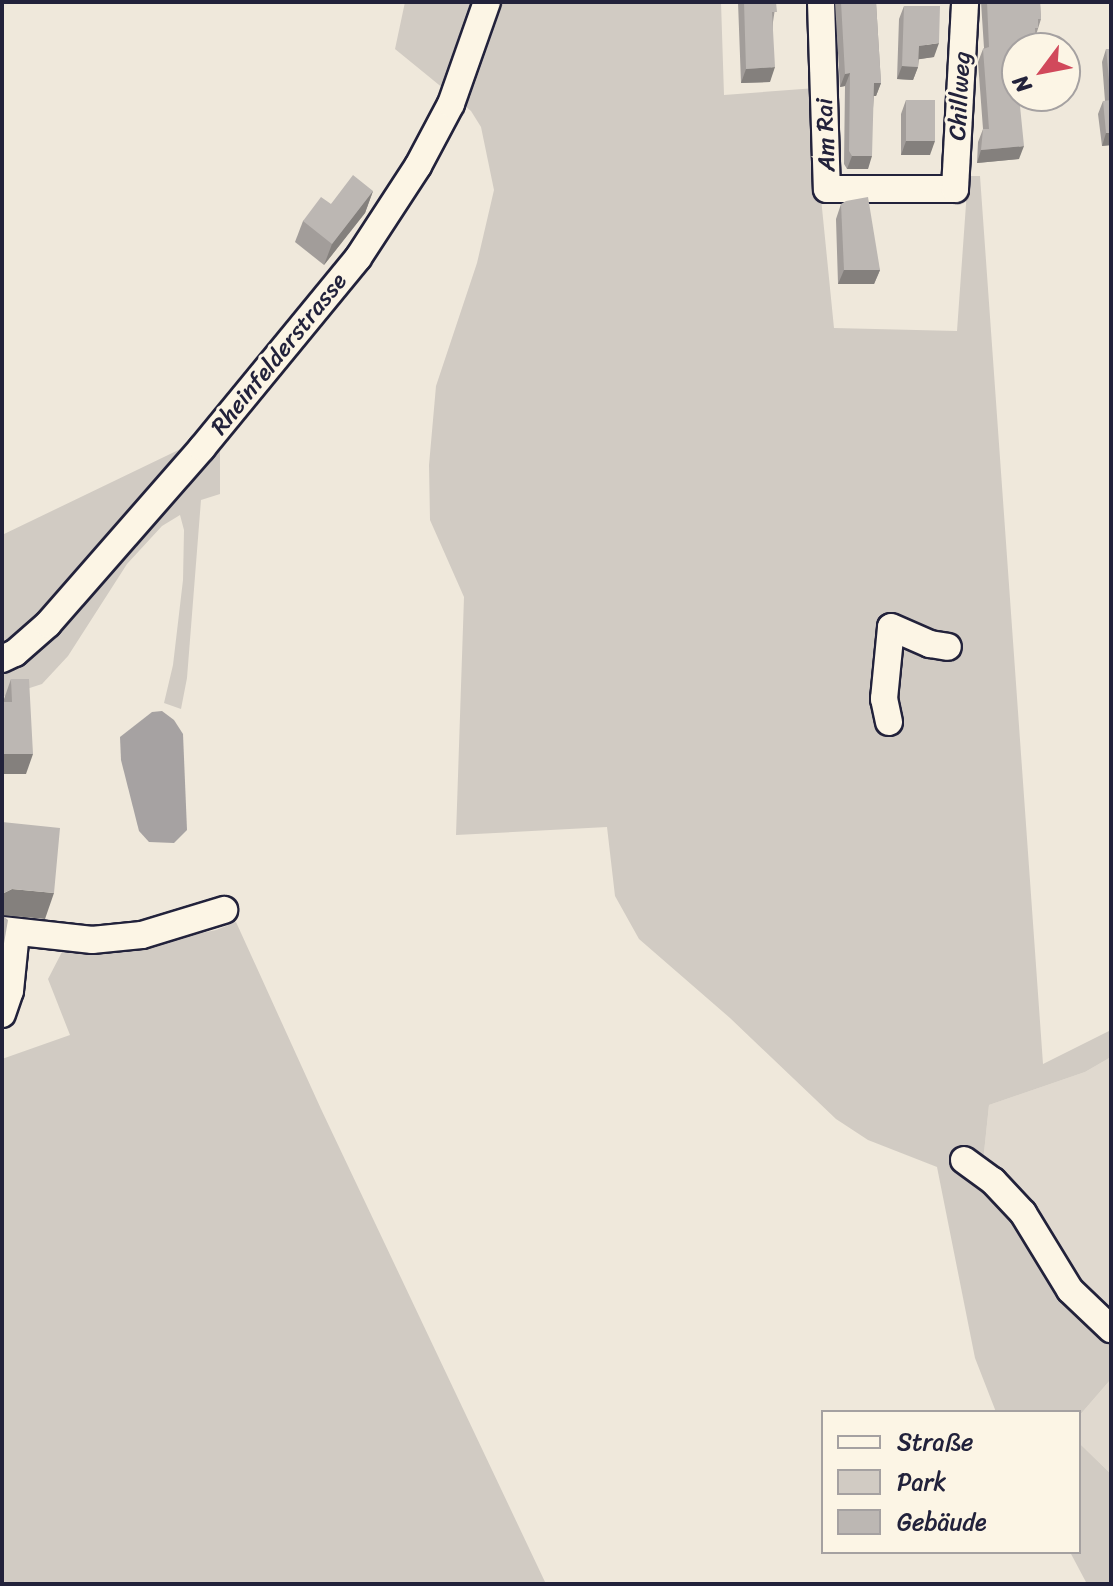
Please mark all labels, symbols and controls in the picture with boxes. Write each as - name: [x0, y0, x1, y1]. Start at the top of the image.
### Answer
- north arrow: [1001, 32, 1081, 112]
- street label: Chillweg: [943, 51, 977, 141]
- text: N: [1001, 67, 1042, 101]
- street label: Am Rai: [810, 98, 842, 172]
- street label: Rheinfelderstrasse: [205, 267, 353, 441]
- legend: [821, 1410, 1081, 1554]
- text: Straße: [897, 1421, 973, 1463]
- text: Park: [897, 1461, 946, 1503]
- text: Gebäude: [897, 1501, 987, 1543]

